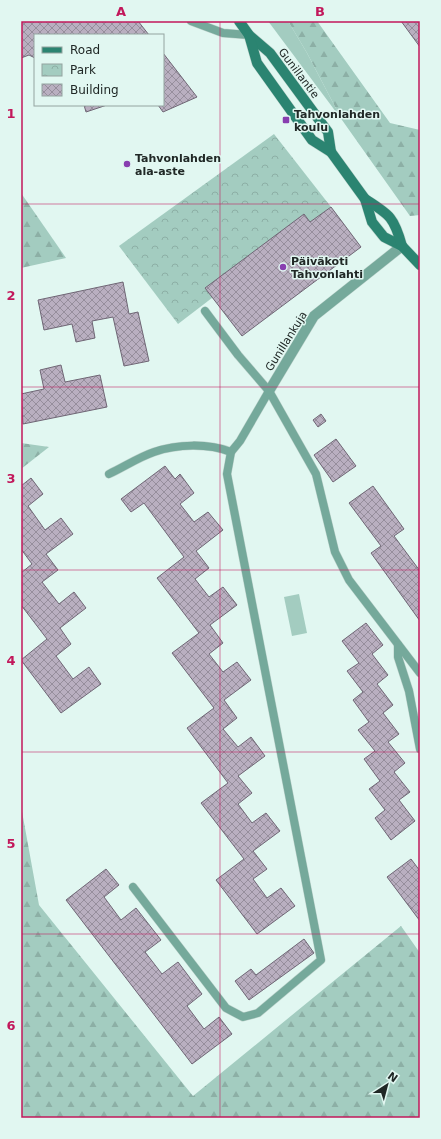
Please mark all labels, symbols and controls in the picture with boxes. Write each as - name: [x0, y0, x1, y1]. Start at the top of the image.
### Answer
- text: A: [116, 4, 126, 19]
- text: B: [315, 4, 325, 19]
- legend: [34, 34, 164, 106]
- text: Road: [70, 43, 100, 57]
- street label: Gunillantie: [276, 46, 322, 101]
- text: Park: [70, 63, 96, 77]
- text: Building: [70, 83, 119, 97]
- text: 1: [6, 106, 16, 121]
- place label: Tahvonlahden koulu: [294, 108, 380, 134]
- marker: Tahvonlahden koulu: [281, 115, 291, 125]
- place label: Tahvonlahden ala-aste: [135, 152, 221, 178]
- marker: Tahvonlahden ala-aste: [122, 159, 132, 169]
- place label: Päiväkoti Tahvonlahti: [291, 255, 363, 281]
- marker: Päiväkoti Tahvonlahti: [278, 262, 288, 272]
- text: 2: [6, 288, 16, 303]
- street label: Gunillankuja: [263, 309, 310, 374]
- text: 3: [6, 471, 16, 486]
- text: 4: [6, 653, 16, 668]
- text: 5: [6, 836, 16, 851]
- text: 6: [6, 1018, 16, 1033]
- north arrow: [367, 1065, 407, 1105]
- text: N: [385, 1069, 400, 1085]

